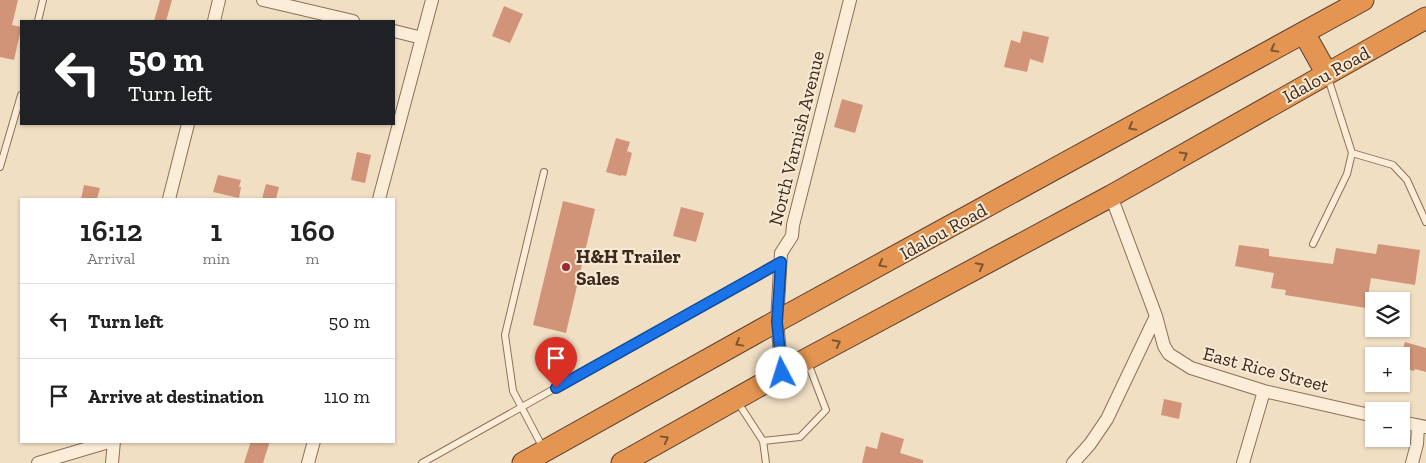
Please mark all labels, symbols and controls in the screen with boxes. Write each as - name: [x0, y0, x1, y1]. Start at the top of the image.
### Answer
- text: 50 m: [128, 38, 204, 80]
- icon: left: [45, 40, 110, 105]
- street label: Idalou Road: [1279, 41, 1374, 108]
- one-way arrow: [1271, 43, 1280, 53]
- street label: North Varnish Avenue: [764, 48, 829, 228]
- text: Turn left: [128, 80, 212, 107]
- one-way arrow: [1128, 121, 1137, 131]
- one-way arrow: [1179, 151, 1188, 161]
- street label: Idalou Road: [896, 198, 991, 265]
- text: 16:12: [80, 213, 143, 249]
- text: 1: [210, 213, 222, 249]
- text: 160: [290, 213, 335, 249]
- place label: H&H Trailer Sales: [576, 245, 681, 290]
- text: Arrival: [87, 249, 135, 268]
- text: min: [203, 249, 230, 268]
- text: m: [306, 249, 319, 268]
- one-way arrow: [878, 258, 887, 268]
- marker: H&H Trailer Sales: [560, 261, 572, 273]
- one-way arrow: [975, 262, 984, 272]
- map controls: [1365, 292, 1410, 447]
- button: layers: [1365, 292, 1410, 337]
- icon: left: [45, 307, 73, 335]
- text: Turn left: [88, 310, 163, 333]
- text: 50 m: [329, 310, 370, 333]
- one-way arrow: [736, 336, 745, 346]
- pin: [535, 337, 577, 388]
- one-way arrow: [832, 339, 841, 349]
- street label: East Rice Street: [1201, 342, 1331, 397]
- icon: arrive: [542, 344, 570, 372]
- position arrow: [755, 346, 807, 398]
- button: +: [1365, 347, 1410, 392]
- icon: arrive: [45, 382, 73, 410]
- text: Arrive at destination: [88, 385, 264, 408]
- text: 110 m: [324, 385, 370, 408]
- button: −: [1365, 402, 1410, 447]
- one-way arrow: [659, 435, 668, 445]

